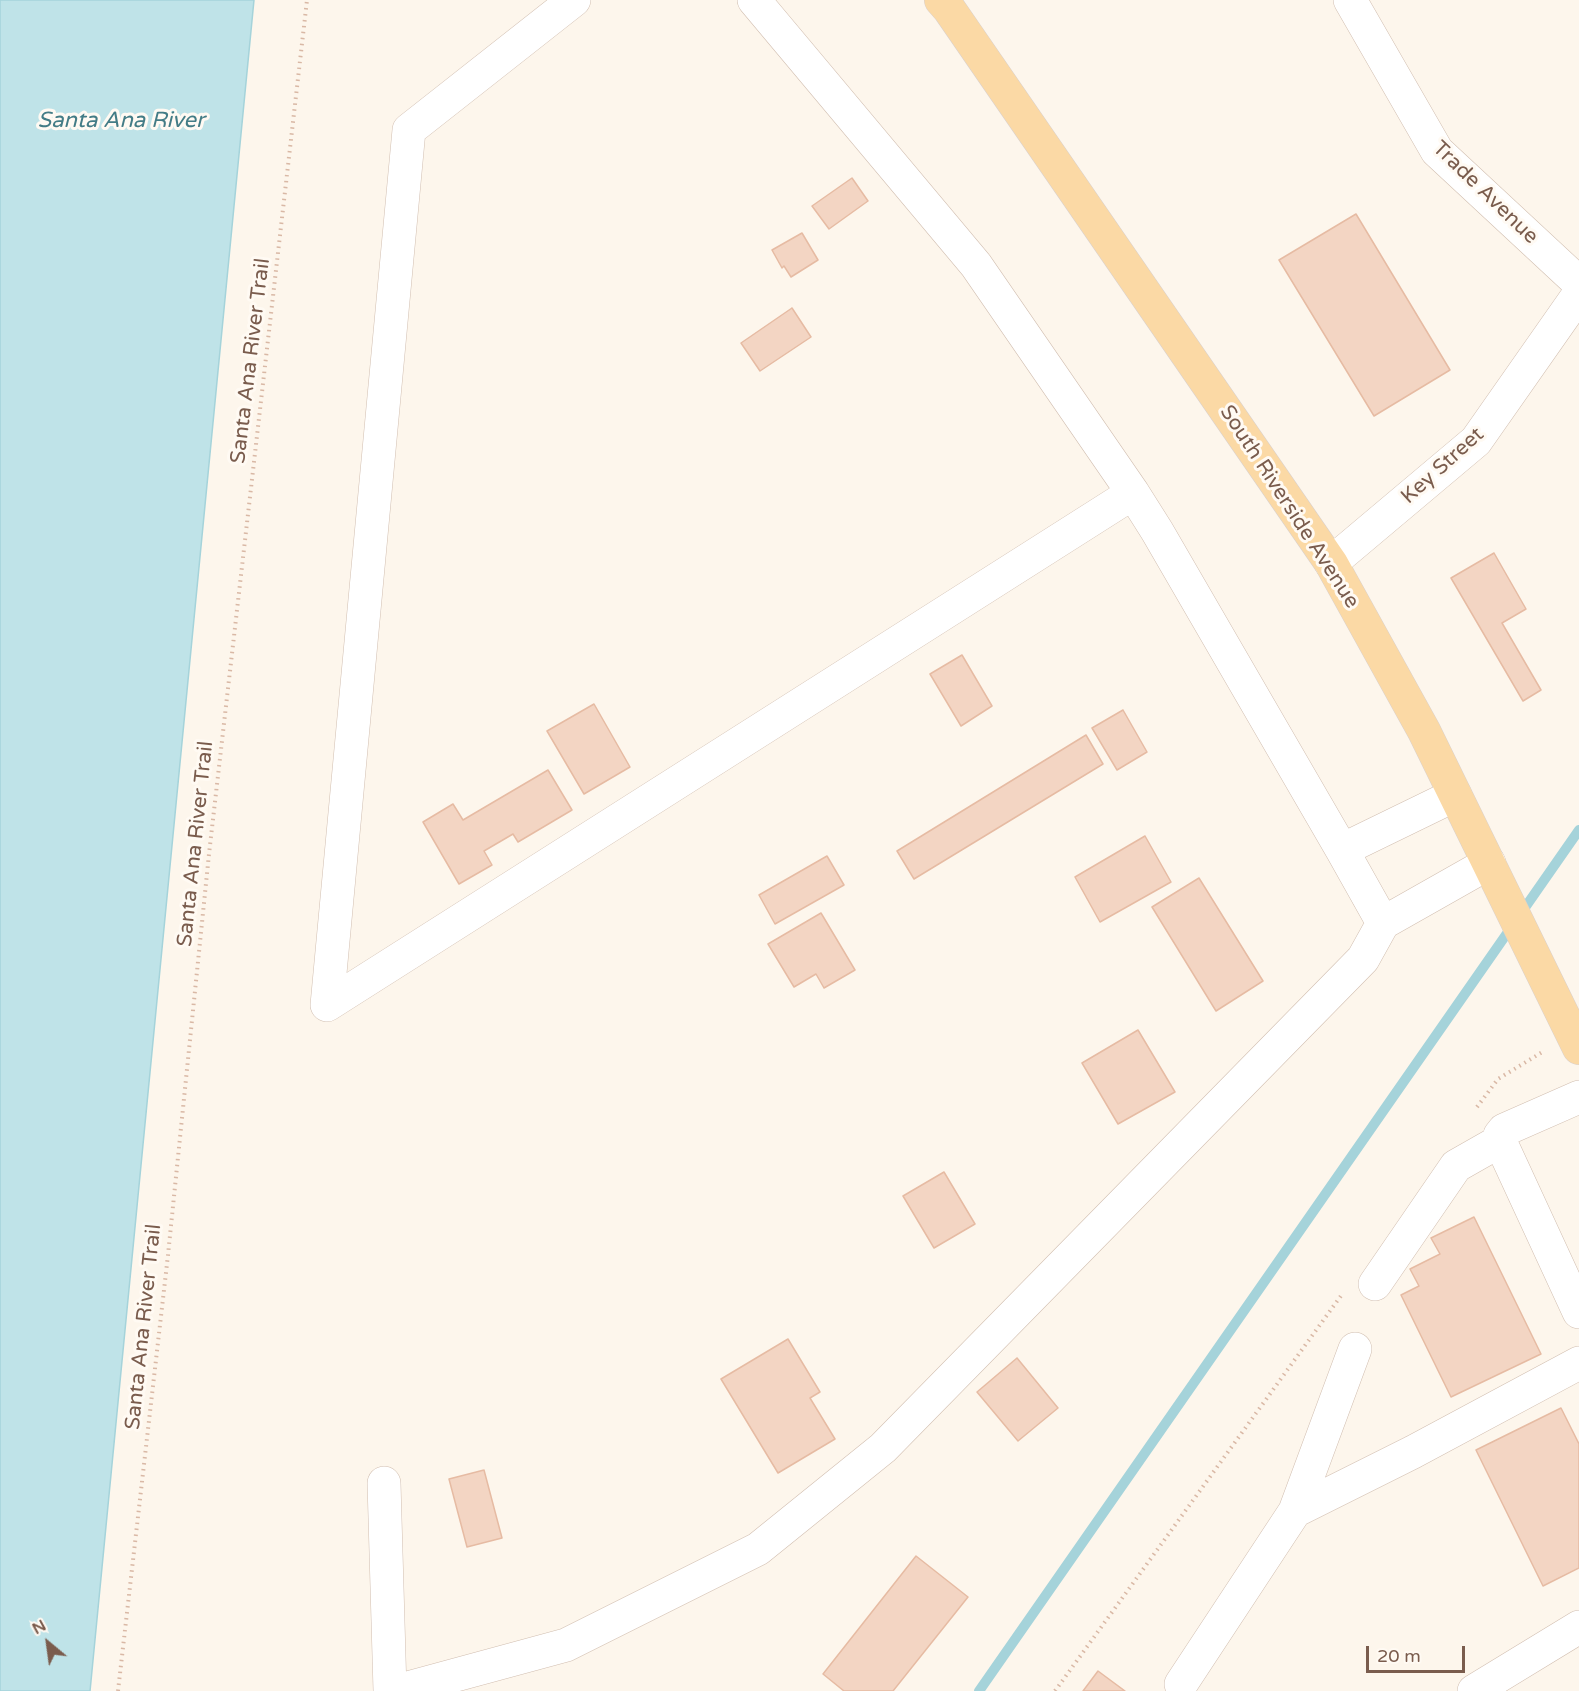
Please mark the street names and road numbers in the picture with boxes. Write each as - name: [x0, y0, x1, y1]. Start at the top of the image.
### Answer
- street label: Trade Avenue: [1427, 136, 1543, 250]
- street label: Santa Ana River Trail: [226, 257, 276, 465]
- street label: South Riverside Avenue: [1214, 401, 1364, 613]
- street label: Key Street: [1396, 422, 1490, 510]
- street label: Santa Ana River Trail: [173, 740, 219, 948]
- street label: Santa Ana River Trail: [121, 1223, 167, 1431]

